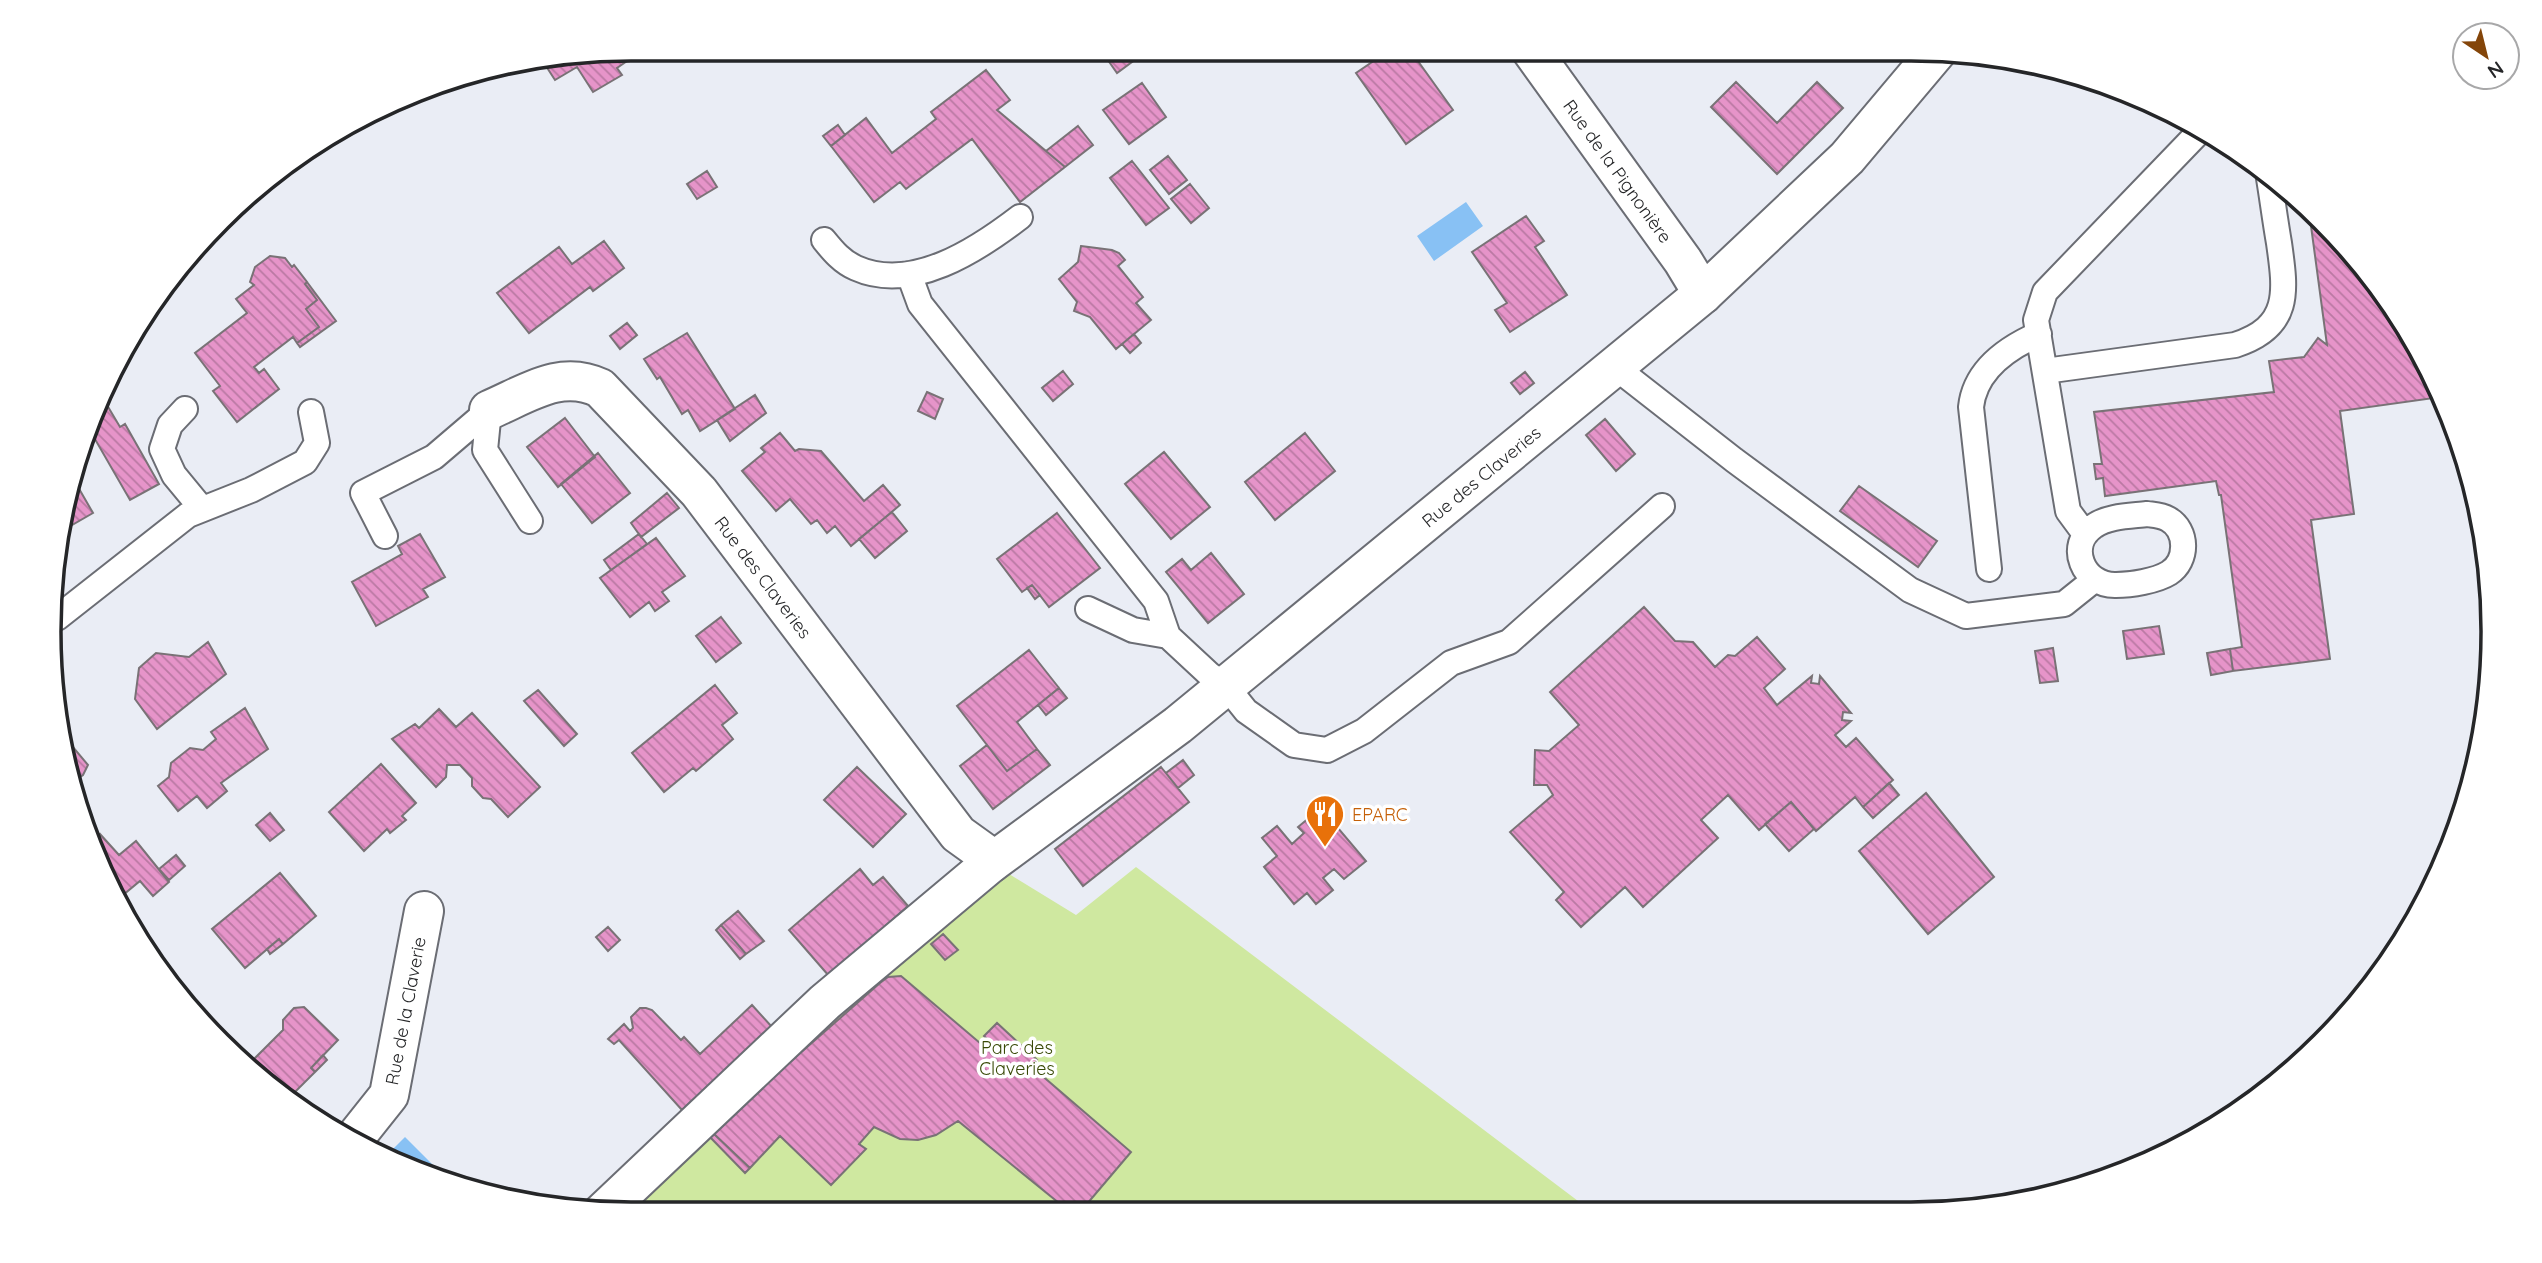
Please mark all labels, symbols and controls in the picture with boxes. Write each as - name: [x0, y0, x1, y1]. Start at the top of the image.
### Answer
- north arrow: [2451, 21, 2521, 91]
- text: N: [2483, 56, 2508, 84]
- street label: Rue de la Pignonière: [1559, 95, 1678, 247]
- street label: Rue des Claveries: [1417, 421, 1545, 532]
- street label: Rue des Claveries: [710, 511, 817, 643]
- restaurant icon: EPARC: [1304, 793, 1346, 848]
- place label: EPARC: [1352, 803, 1408, 826]
- street label: Rue de la Claverie: [380, 935, 430, 1087]
- park label: Parc des Claveries: [979, 1036, 1055, 1080]

